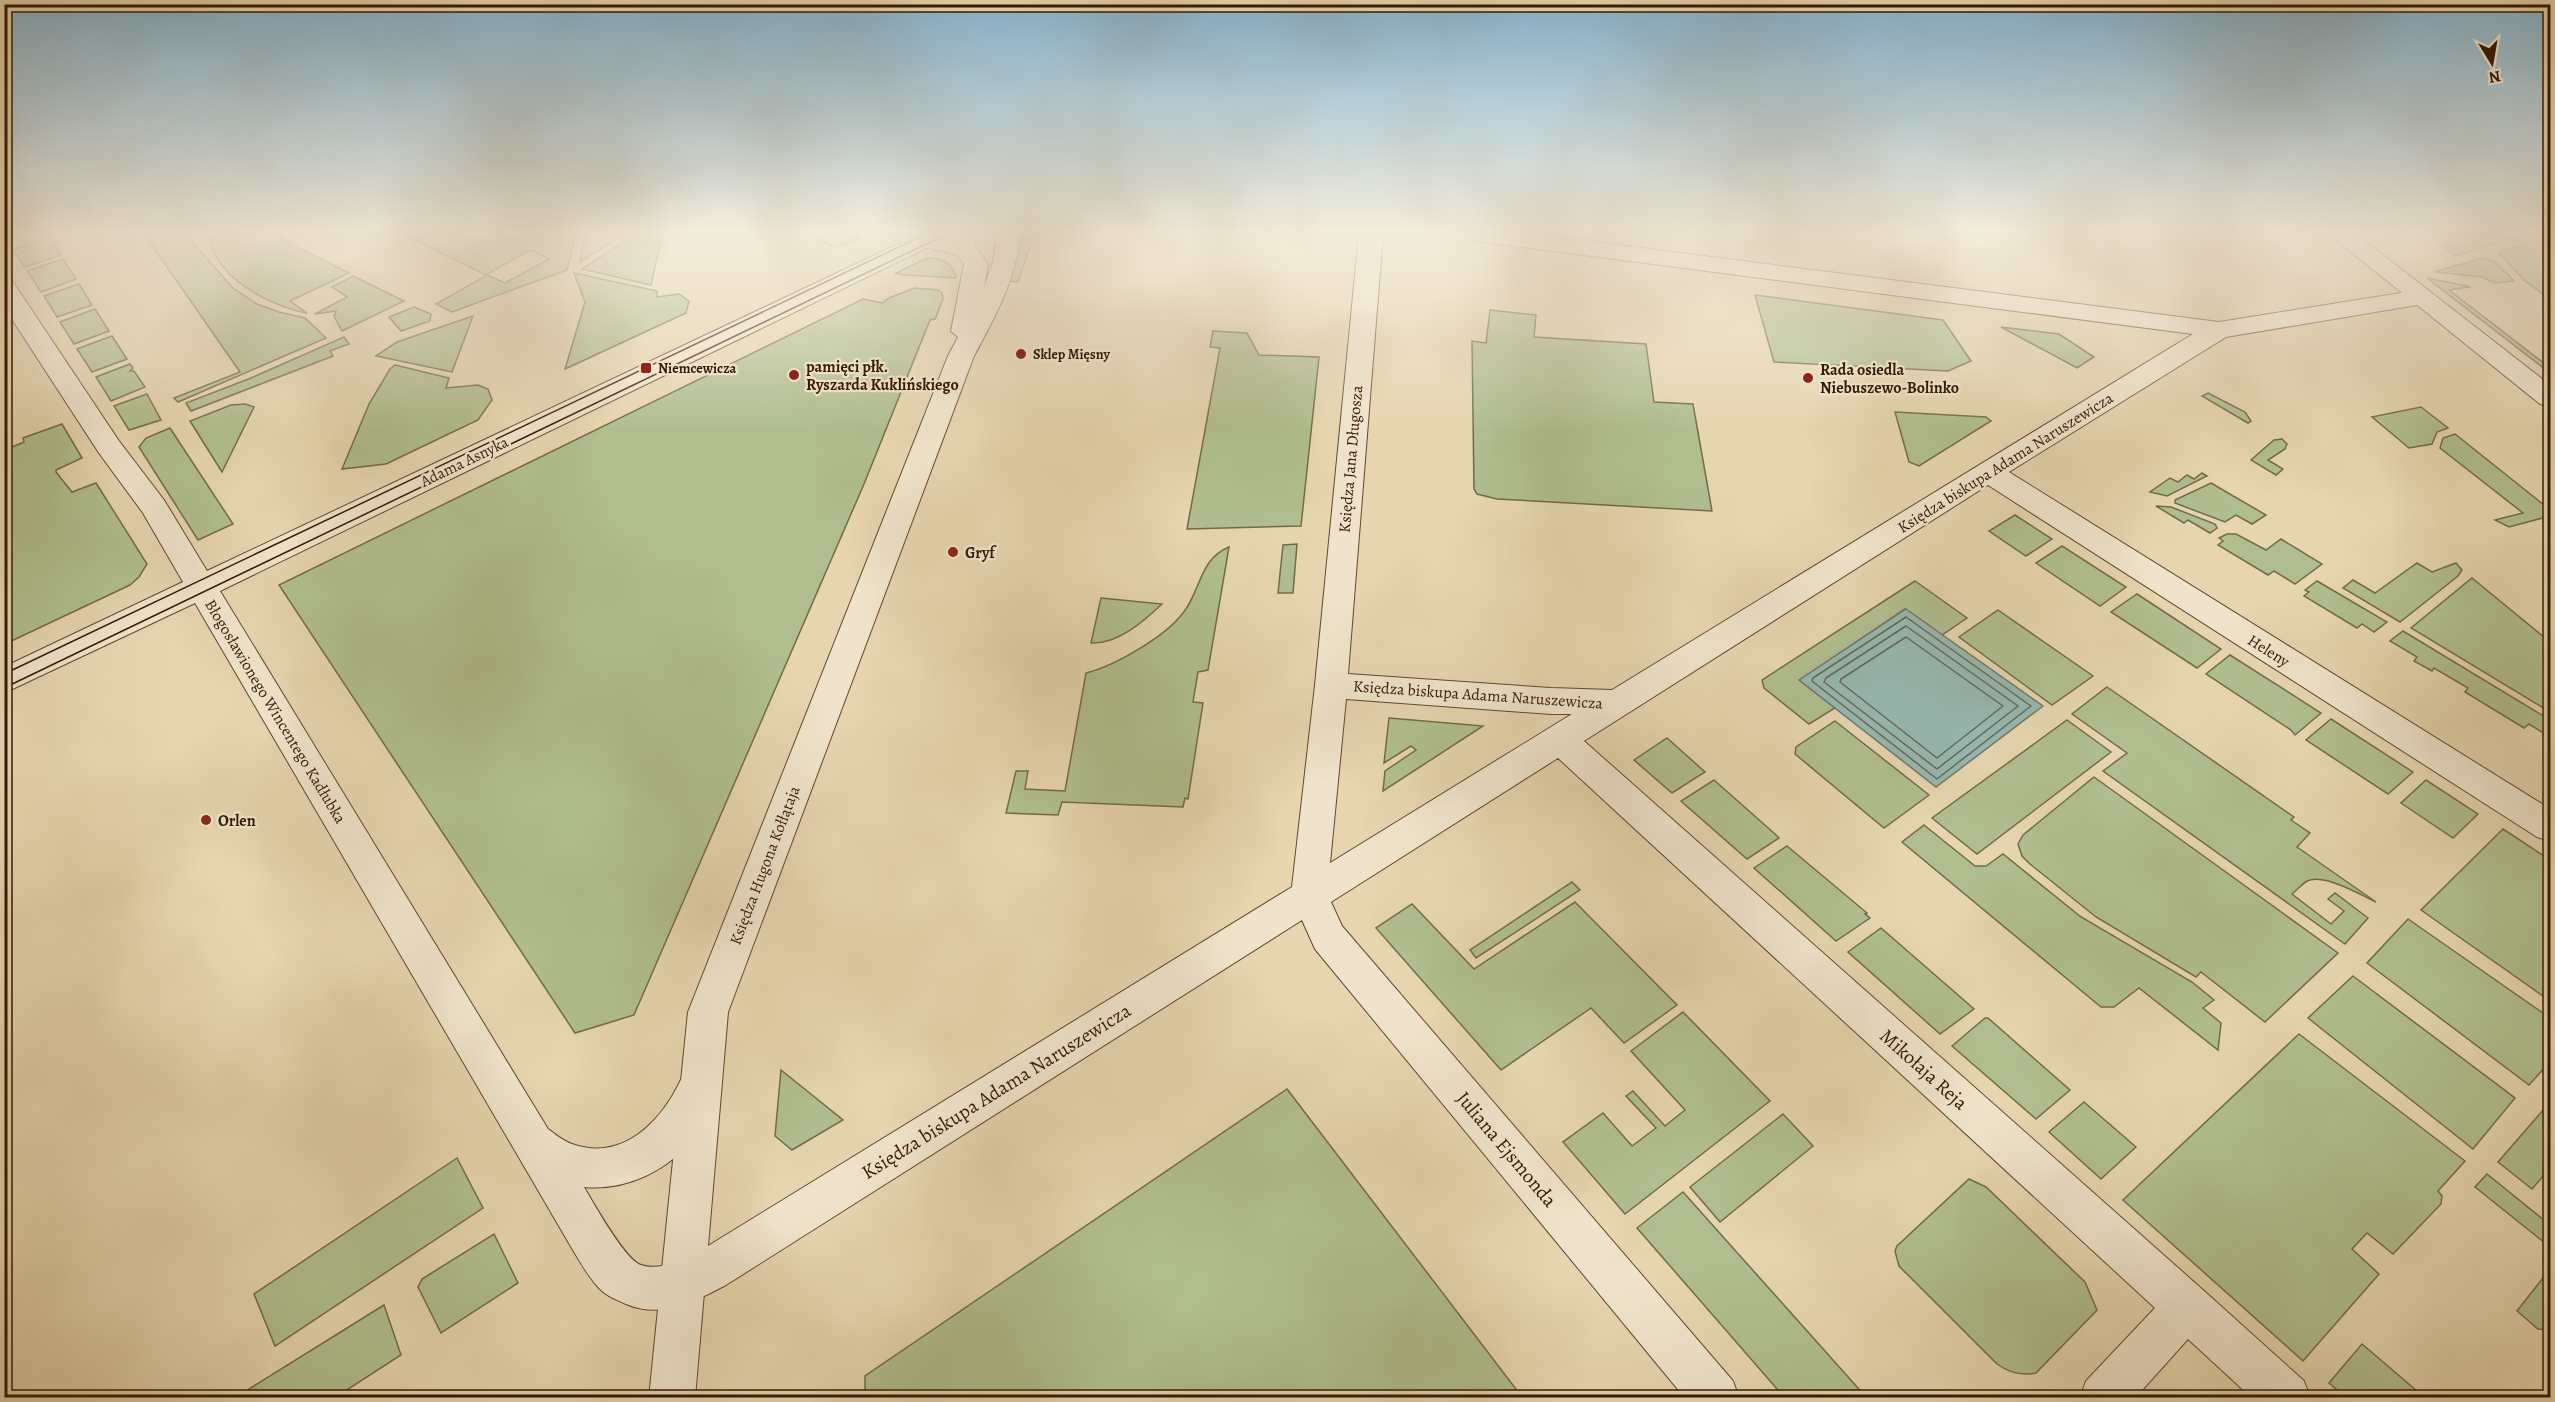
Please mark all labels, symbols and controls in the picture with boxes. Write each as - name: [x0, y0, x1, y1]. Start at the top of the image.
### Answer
- north arrow: [2462, 33, 2522, 93]
- text: N: [2487, 65, 2502, 89]
- place label: Sklep Mięsny: [1033, 345, 1110, 364]
- marker: Sklep Mięsny: [1014, 347, 1028, 361]
- place label: pamięci płk. Ryszarda Kuklińskiego: [806, 356, 959, 396]
- place label: Niemcewicza: [658, 359, 737, 378]
- place label: Rada osiedla Niebuszewo-Bolinko: [1820, 359, 1959, 399]
- marker: Niemcewicza: [639, 361, 653, 375]
- marker: pamięci płk. Ryszarda Kuklińskiego: [787, 368, 801, 382]
- marker: Rada osiedla Niebuszewo-Bolinko: [1801, 371, 1815, 385]
- street label: Księdza Jana Długosza: [1334, 384, 1368, 534]
- street label: Księdza biskupa Adama Naruszewicza: [1894, 387, 2118, 539]
- street label: Adama Asnyka: [416, 431, 513, 493]
- place label: Gryf: [965, 542, 997, 564]
- marker: Gryf: [946, 545, 960, 559]
- street label: Błogosławionego Wincentego Kadłubka: [199, 595, 351, 828]
- street label: Heleny: [2243, 629, 2294, 673]
- street label: Księdza biskupa Adama Naruszewicza: [1352, 675, 1604, 715]
- street label: Księdza Hugona Kołłątaja: [724, 782, 806, 948]
- place label: Orlen: [218, 810, 256, 832]
- marker: Orlen: [199, 813, 213, 827]
- street label: Księdza biskupa Adama Naruszewicza: [856, 997, 1137, 1186]
- street label: Mikołaja Reja: [1874, 1023, 1974, 1117]
- street label: Juliana Ejsmonda: [1450, 1086, 1563, 1213]

